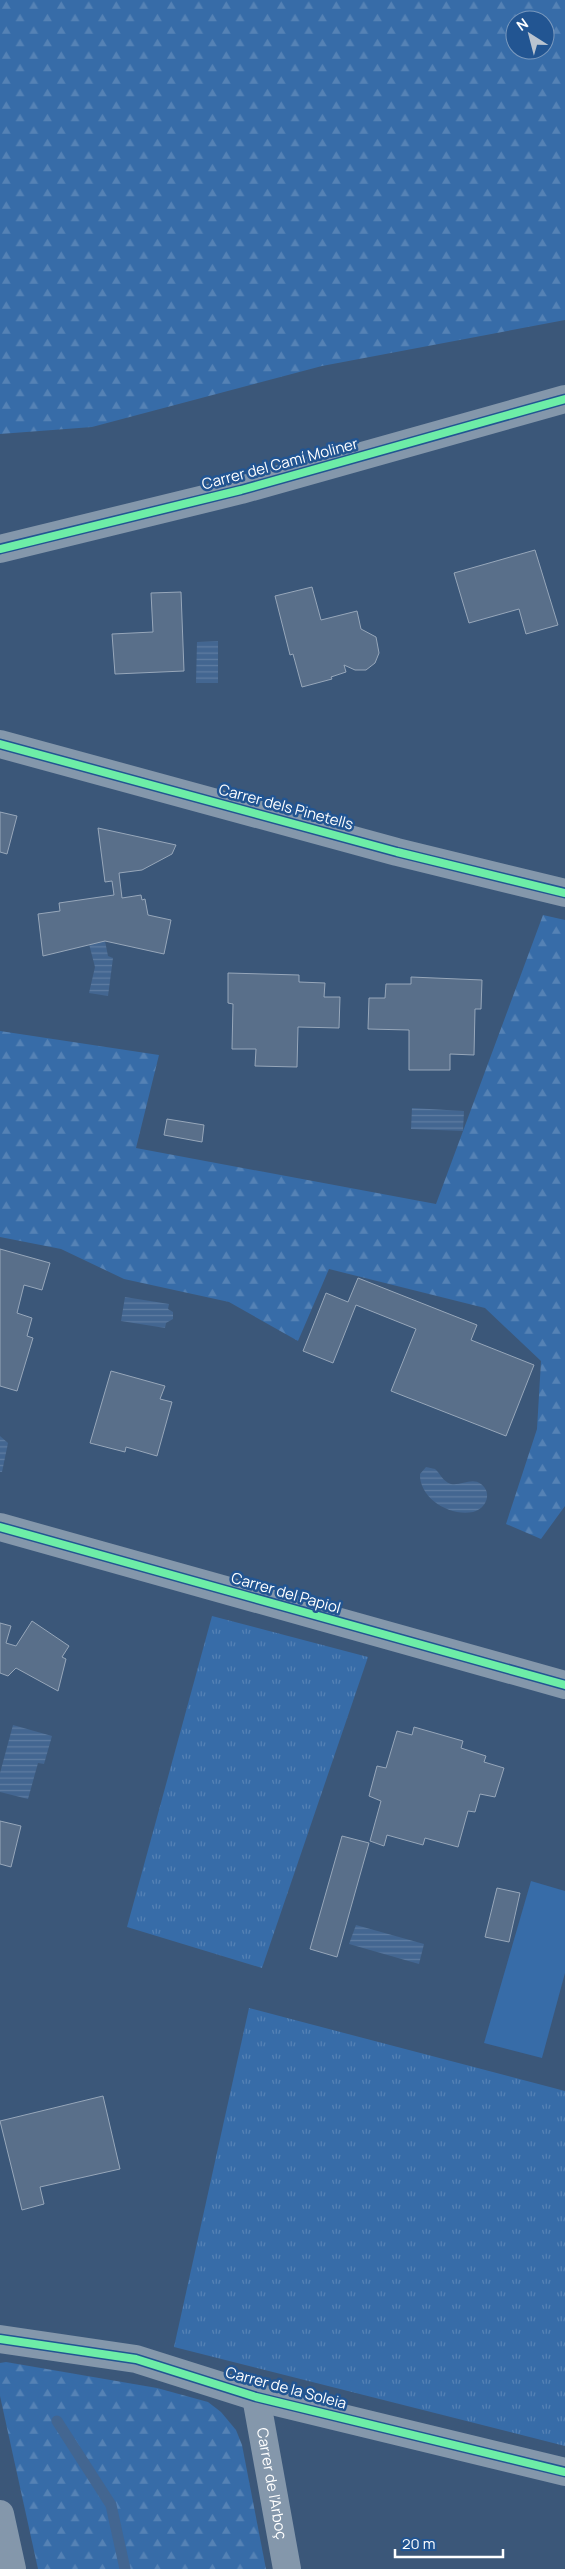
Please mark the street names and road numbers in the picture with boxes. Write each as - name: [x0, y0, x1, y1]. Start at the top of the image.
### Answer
- street label: Carrer del Camí Moliner: [199, 432, 361, 494]
- street label: Carrer dels Pinetells: [217, 778, 356, 835]
- street label: Carrer del Papiol: [229, 1567, 343, 1618]
- street label: Carrer de la Soleia: [223, 2361, 349, 2414]
- street label: Carrer de l'Arboç: [252, 2426, 292, 2541]

